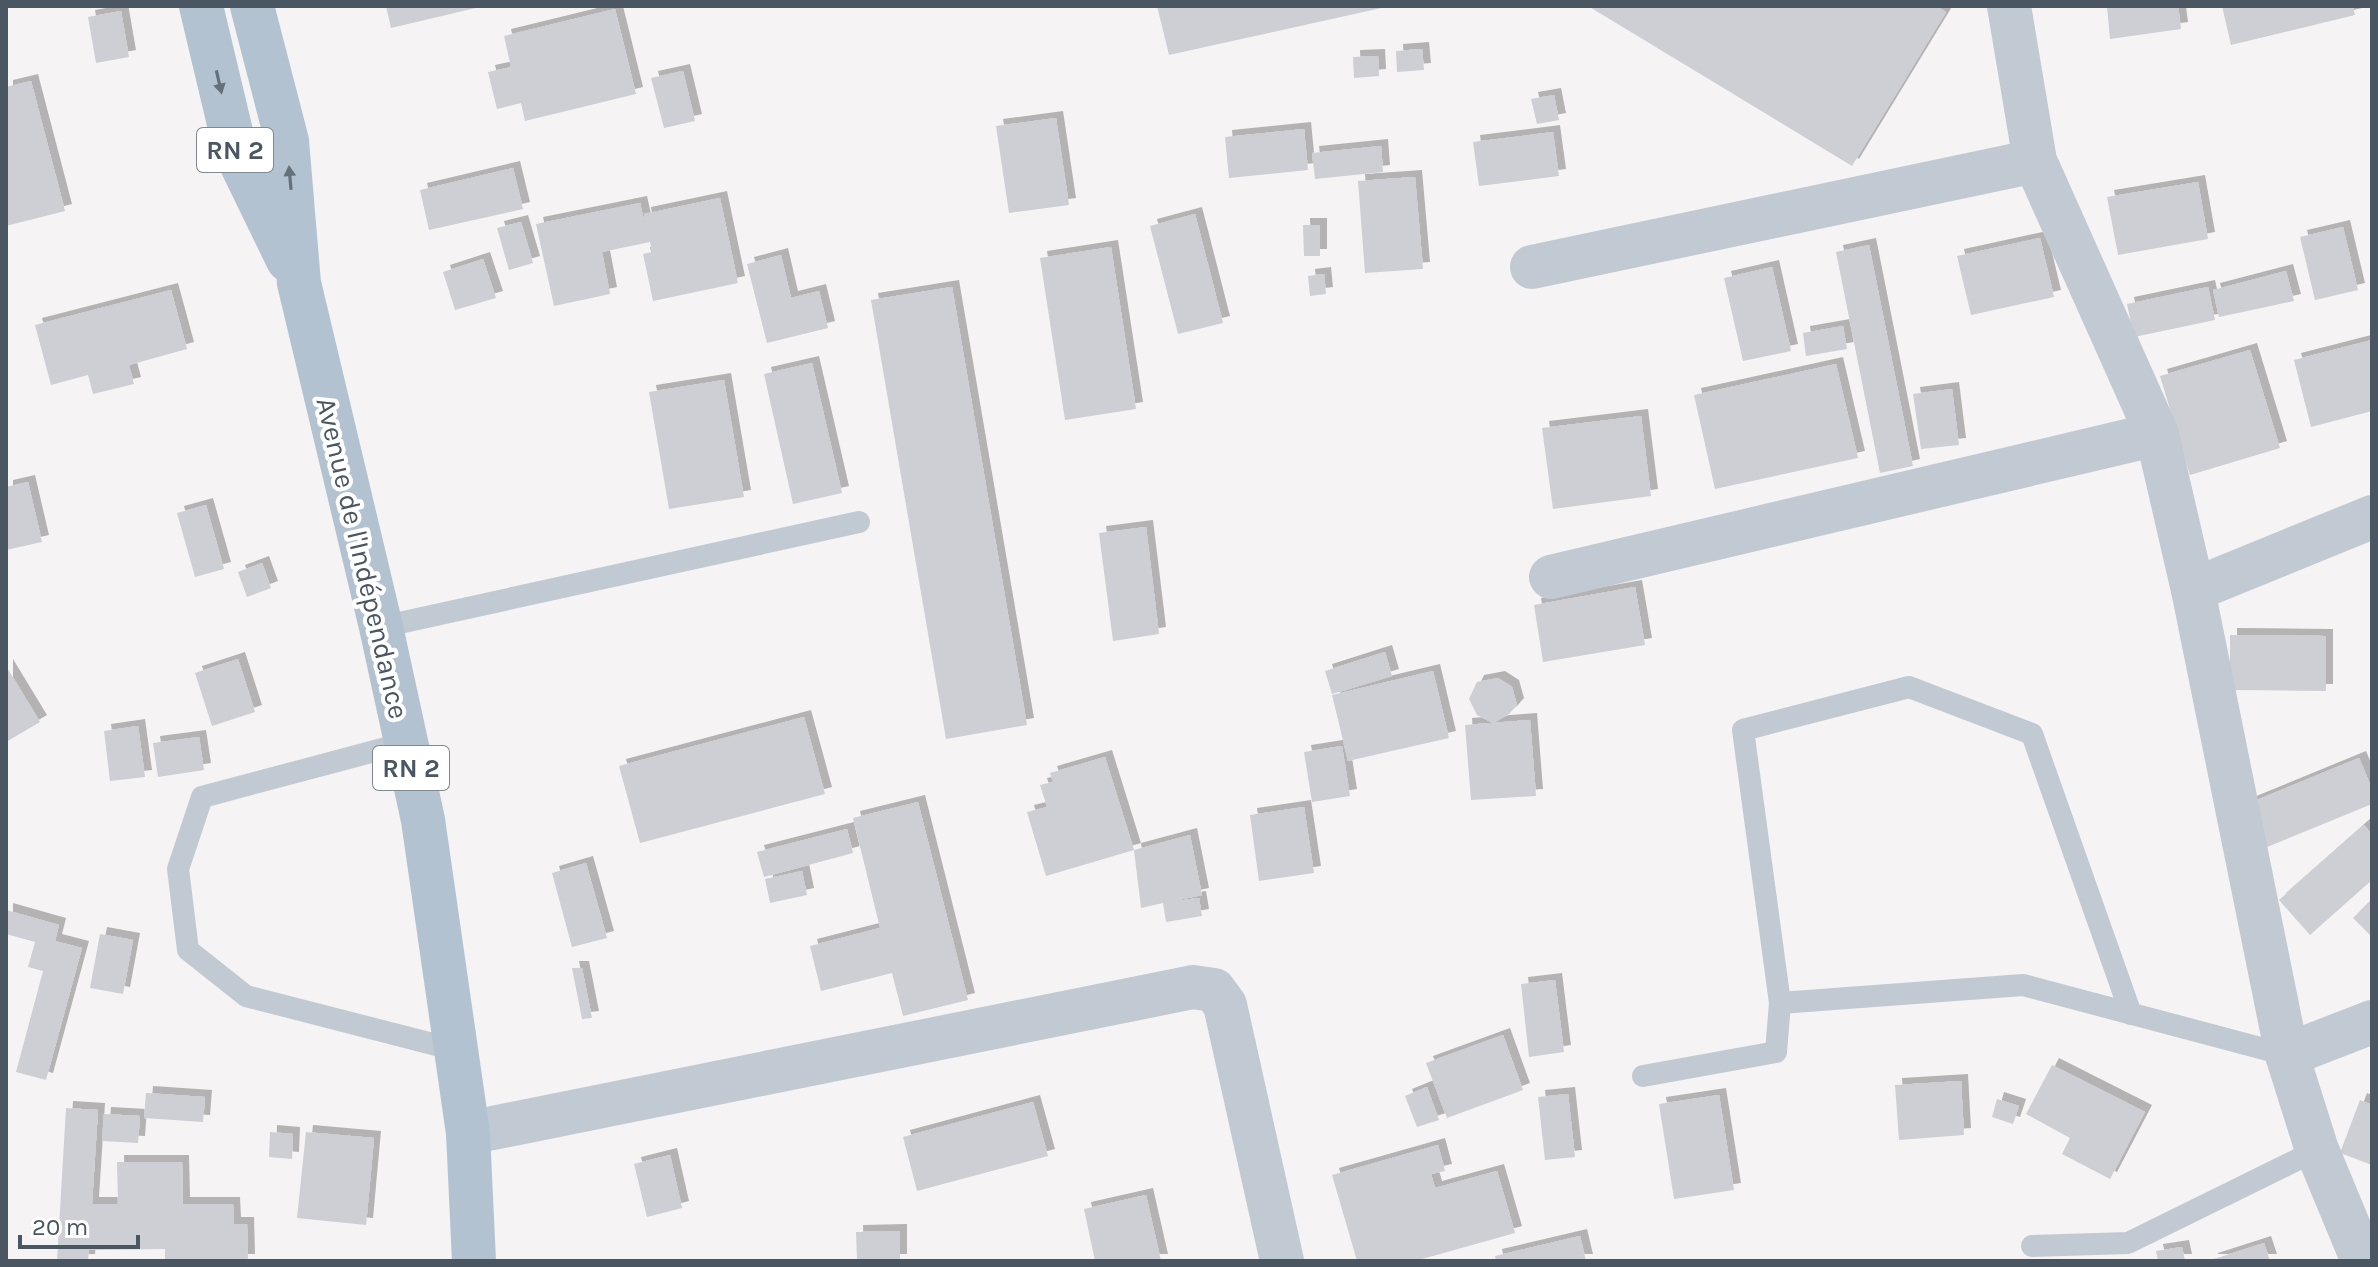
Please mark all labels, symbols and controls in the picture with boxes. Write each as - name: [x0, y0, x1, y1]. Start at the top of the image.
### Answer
- one-way arrow: [213, 69, 226, 94]
- road number: RN 2: [197, 128, 273, 172]
- one-way arrow: [283, 165, 296, 190]
- street label: Avenue de l'Indépendance: [309, 394, 416, 722]
- road number: RN 2: [373, 746, 449, 790]
- scale bar: [20, 1199, 138, 1249]
- text: 20 m: [32, 1213, 88, 1241]

